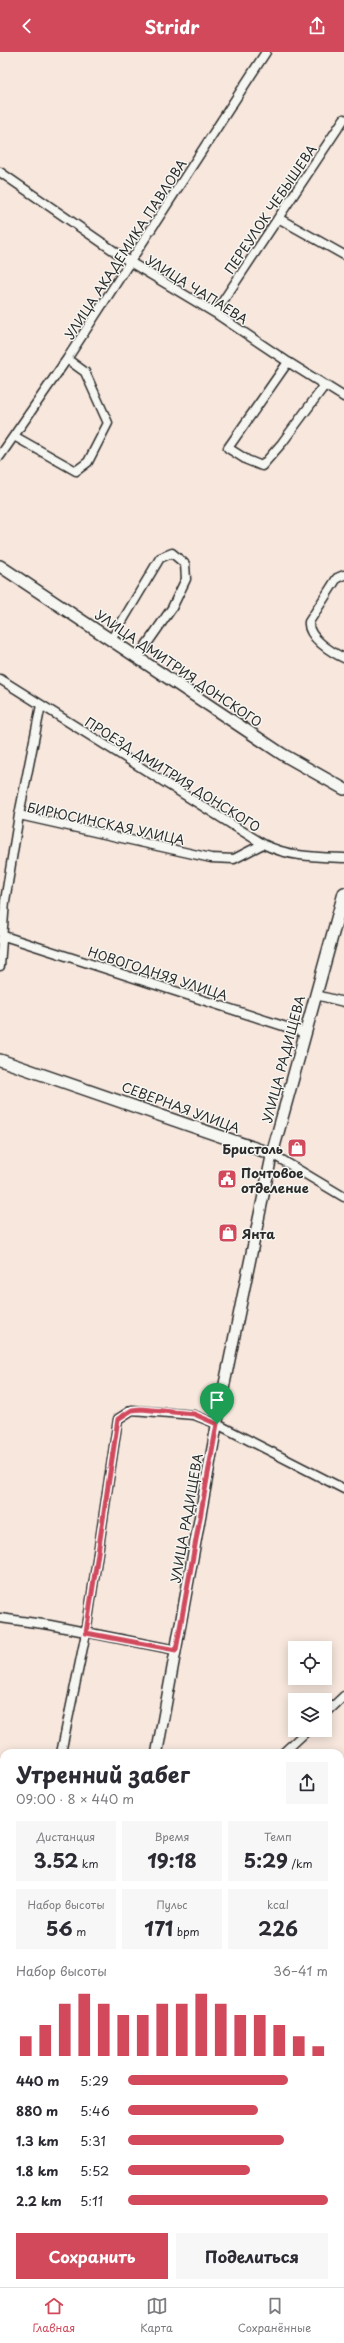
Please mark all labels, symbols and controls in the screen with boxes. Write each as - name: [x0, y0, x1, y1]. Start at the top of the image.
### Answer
- text: Stridr: [145, 13, 199, 40]
- icon: back: [16, 15, 38, 37]
- icon: share: [306, 15, 328, 37]
- street label: ПЕРЕУЛОК ЧЕБЫШЕВА: [219, 140, 321, 278]
- street label: УЛИЦА АКАДЕМИКА ПАВЛОВА: [59, 155, 191, 343]
- street label: УЛИЦА ЧАПАЕВА: [142, 250, 252, 328]
- street label: УЛИЦА ДМИТРИЯ ДОНСКОГО: [92, 605, 266, 731]
- street label: ПРОЕЗД ДМИТРИЯ ДОНСКОГО: [82, 712, 264, 836]
- street label: БИРЮСИНСКАЯ УЛИЦА: [25, 797, 187, 849]
- street label: НОВОГОДНЯЯ УЛИЦА: [86, 941, 230, 1005]
- street label: УЛИЦА РАДИЩЕВА: [257, 993, 309, 1125]
- street label: СЕВЕРНАЯ УЛИЦА: [119, 1077, 243, 1137]
- shop icon: Бристоль: [286, 1137, 308, 1159]
- place label: Бристоль: [222, 1139, 283, 1158]
- place label: Почтовое отделение: [241, 1163, 309, 1197]
- public building icon: Почтовое отделение: [216, 1168, 238, 1190]
- shop icon: Янта: [217, 1222, 239, 1244]
- place label: Янта: [242, 1224, 275, 1243]
- pin: [200, 1383, 234, 1424]
- icon: arrive: [206, 1389, 228, 1411]
- street label: УЛИЦА РАДИЩЕВА: [165, 1452, 207, 1584]
- map controls: [288, 1641, 332, 1737]
- button: locate: [288, 1641, 332, 1685]
- button: layers: [288, 1693, 332, 1737]
- text: Утренний забег: [16, 1757, 190, 1790]
- button: share: [286, 1762, 328, 1804]
- text: 09:00 · 8 × 440 m: [16, 1789, 134, 1808]
- text: Дистанция: [37, 1828, 95, 1845]
- text: Время: [154, 1828, 190, 1845]
- text: Темп: [264, 1828, 292, 1845]
- text: 3.52: [34, 1845, 78, 1875]
- text: 19:18: [147, 1845, 197, 1875]
- text: 5:29: [243, 1845, 288, 1875]
- text: km: [78, 1855, 98, 1872]
- text: /km: [288, 1855, 313, 1872]
- text: Набор высоты: [28, 1896, 105, 1913]
- text: Пульс: [156, 1896, 188, 1913]
- text: kcal: [267, 1896, 289, 1913]
- text: 56: [46, 1913, 73, 1943]
- text: 171: [144, 1913, 173, 1943]
- text: 226: [258, 1913, 298, 1943]
- text: m: [73, 1923, 86, 1940]
- text: bpm: [173, 1923, 200, 1940]
- text: Набор высоты: [16, 1961, 107, 1980]
- text: 36–41 m: [273, 1961, 328, 1980]
- text: 440 m: [16, 2071, 59, 2090]
- text: 5:29: [80, 2071, 109, 2090]
- text: 880 m: [16, 2101, 58, 2120]
- text: 5:46: [80, 2101, 110, 2120]
- text: 1.3 km: [16, 2131, 59, 2150]
- text: 5:31: [80, 2131, 106, 2150]
- text: 1.8 km: [16, 2161, 58, 2180]
- text: 5:52: [80, 2161, 109, 2180]
- text: 2.2 km: [16, 2191, 62, 2210]
- text: 5:11: [80, 2191, 103, 2210]
- button: Сохранить: [16, 2233, 168, 2279]
- button: Поделиться: [176, 2233, 328, 2279]
- tab: Главная: [33, 2295, 75, 2336]
- tab: Карта: [140, 2295, 173, 2336]
- tab: Сохранённые: [238, 2295, 311, 2336]

